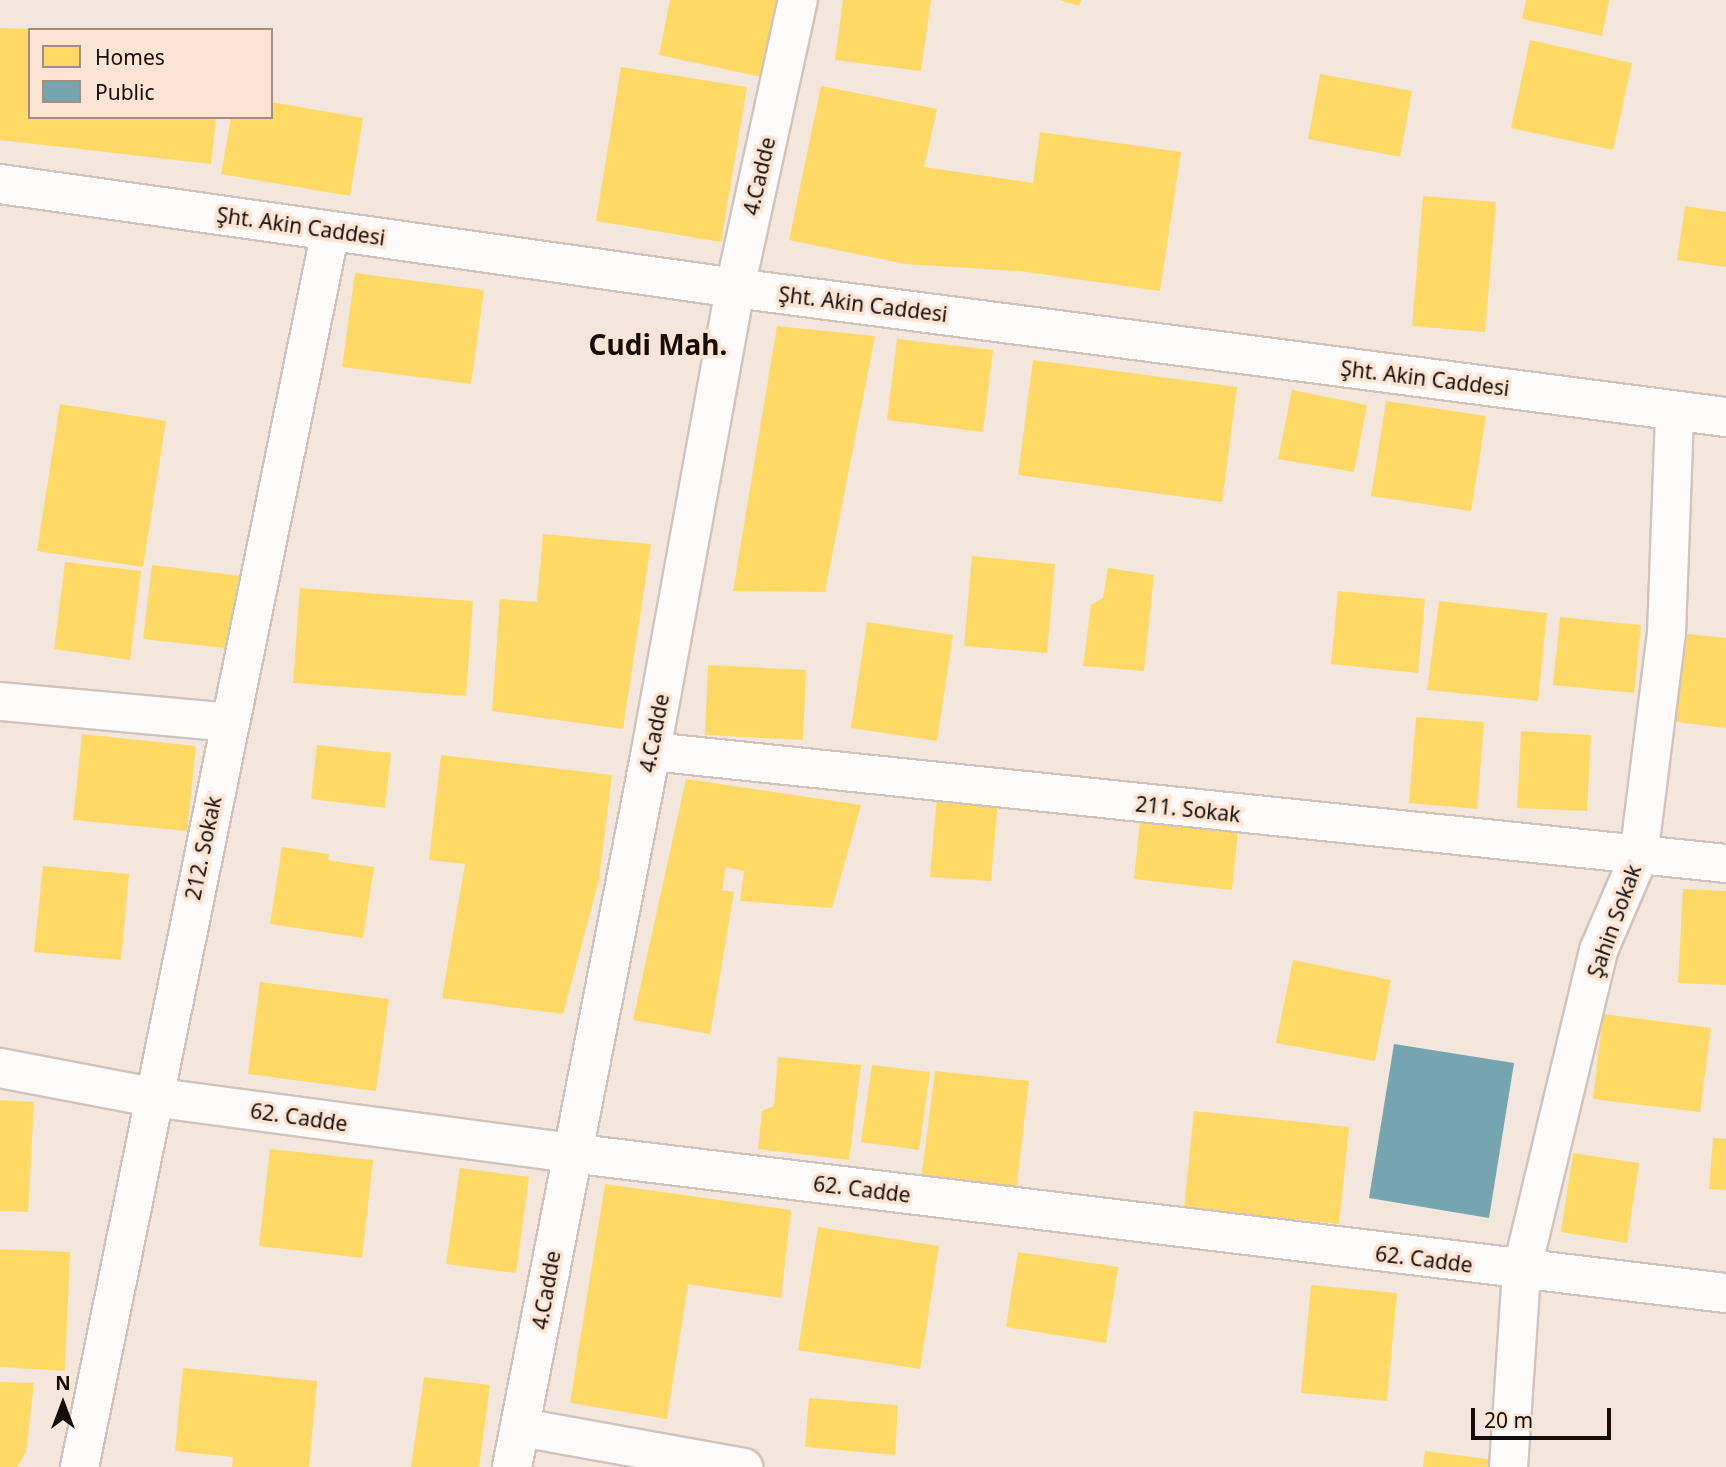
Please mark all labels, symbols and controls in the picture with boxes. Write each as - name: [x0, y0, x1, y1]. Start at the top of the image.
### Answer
- legend: [28, 28, 273, 119]
- text: Homes: [95, 43, 165, 71]
- text: Public: [95, 78, 155, 106]
- street label: 4.Cadde: [738, 135, 780, 217]
- street label: Şht. Akin Caddesi: [215, 202, 387, 250]
- street label: Şht. Akin Caddesi: [777, 281, 949, 327]
- district label: Cudi Mah.: [589, 327, 727, 361]
- street label: Şht. Akin Caddesi: [1339, 355, 1511, 401]
- street label: 4.Cadde: [634, 692, 674, 774]
- street label: 211. Sokak: [1134, 791, 1242, 827]
- street label: 212. Sokak: [180, 794, 226, 902]
- street label: Şahin Sokak: [1582, 861, 1646, 981]
- street label: 62. Cadde: [249, 1098, 349, 1136]
- street label: 62. Cadde: [812, 1171, 912, 1207]
- street label: 62. Cadde: [1374, 1241, 1474, 1277]
- street label: 4.Cadde: [527, 1249, 565, 1331]
- north arrow: [28, 1369, 98, 1439]
- text: N: [55, 1370, 71, 1396]
- scale bar: [1474, 1394, 1614, 1438]
- text: 20 m: [1484, 1406, 1533, 1434]

